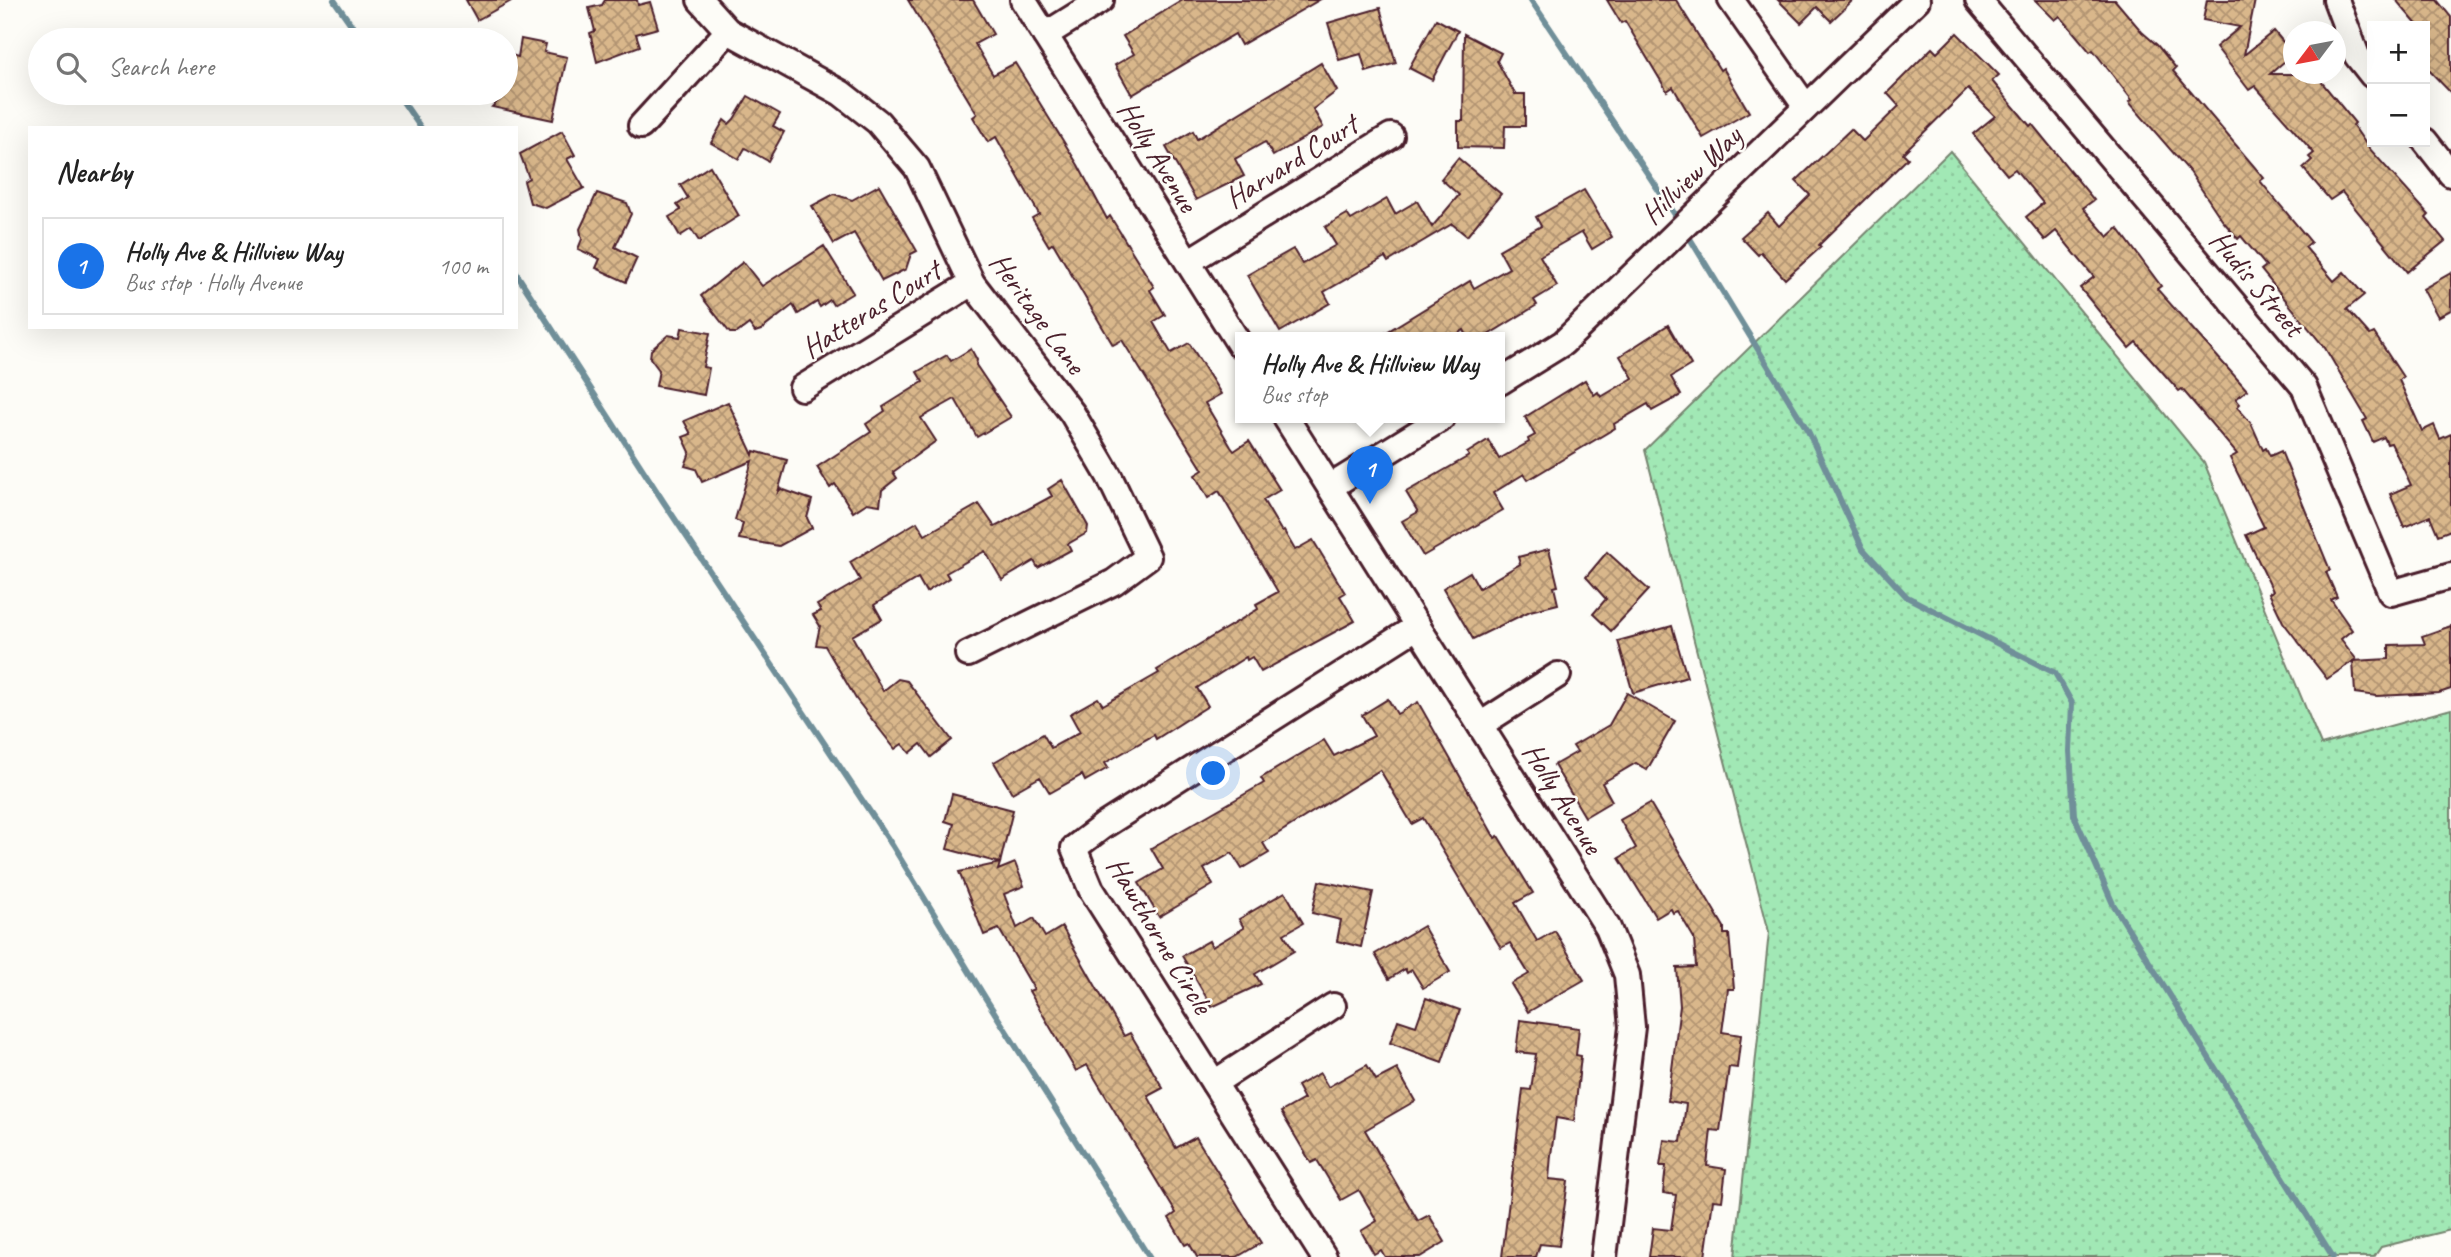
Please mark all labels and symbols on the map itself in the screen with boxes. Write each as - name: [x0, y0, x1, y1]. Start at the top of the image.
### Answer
- north arrow: [2283, 21, 2346, 84]
- street label: Holly Avenue: [1109, 93, 1208, 221]
- street label: Harvard Court: [1218, 103, 1368, 217]
- street label: Hillview Way: [1632, 116, 1751, 232]
- street label: Hudis Street: [2201, 222, 2315, 346]
- street label: Heritage Lane: [981, 245, 1096, 383]
- street label: Hatteras Court: [794, 249, 951, 367]
- pin: 1: [1347, 446, 1393, 504]
- street label: Holly Avenue: [1514, 735, 1613, 863]
- your location: [1196, 756, 1230, 790]
- street label: Hawthorne Circle: [1098, 849, 1223, 1022]

